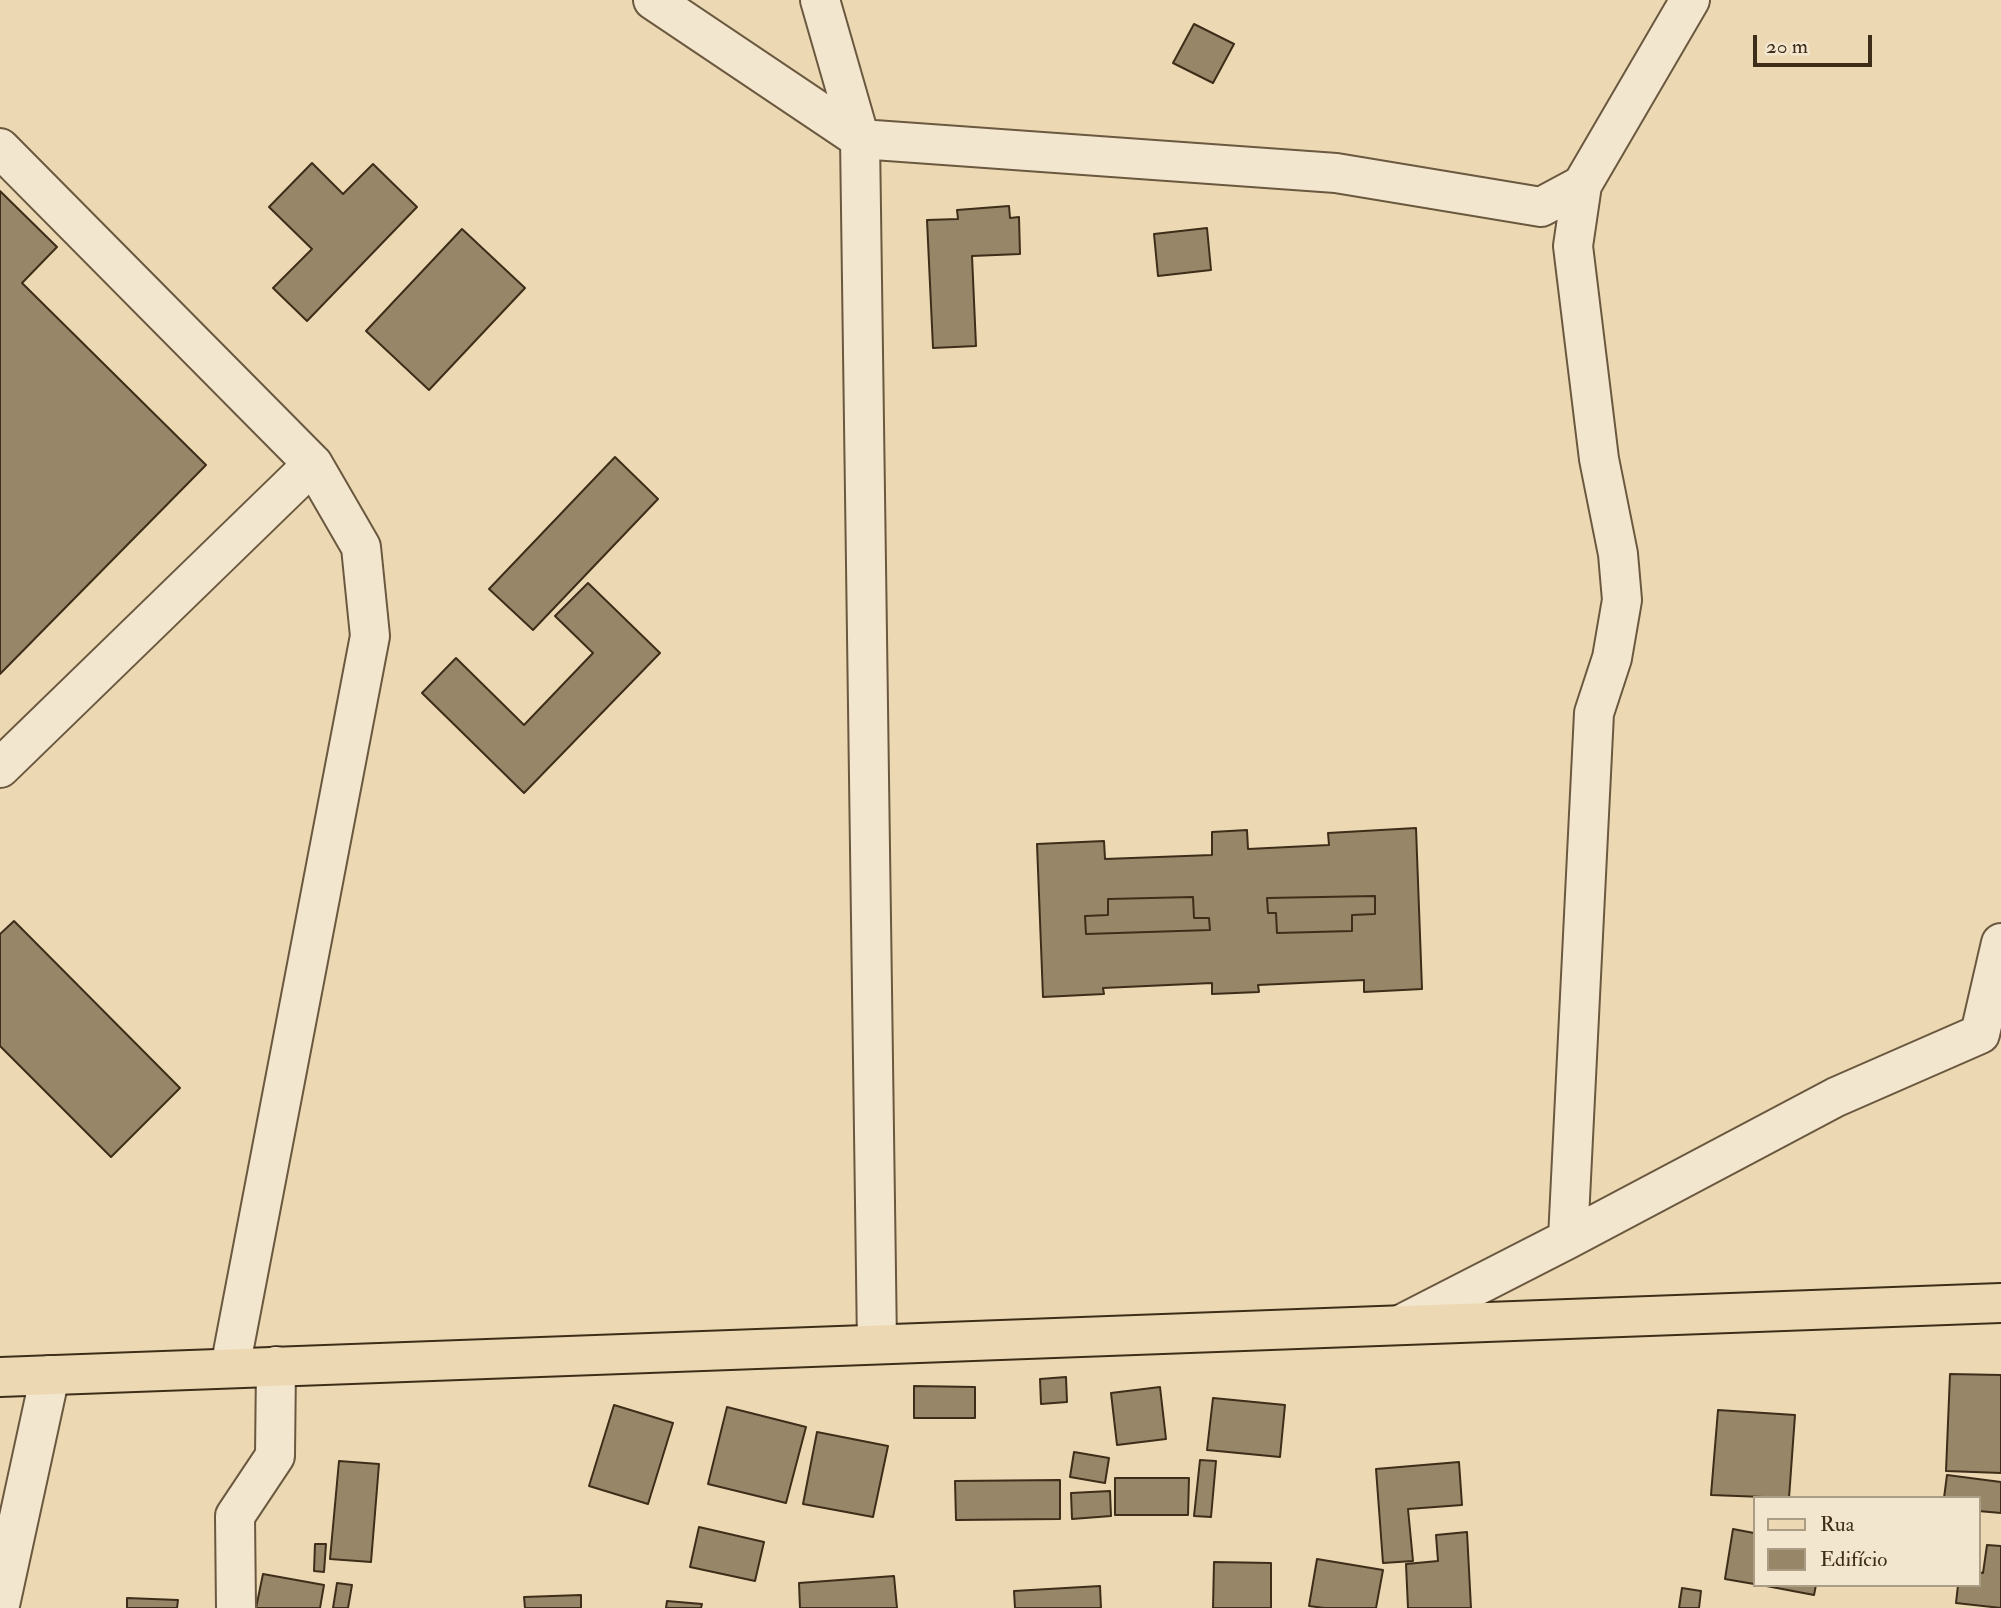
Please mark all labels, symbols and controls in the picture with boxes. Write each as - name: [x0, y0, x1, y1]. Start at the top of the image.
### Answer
- scale bar: [1756, 21, 1875, 65]
- text: 20 m: [1766, 33, 1808, 60]
- legend: [1752, 1496, 1980, 1587]
- text: Rua: [1820, 1511, 1854, 1538]
- text: Edifício: [1820, 1546, 1887, 1573]

